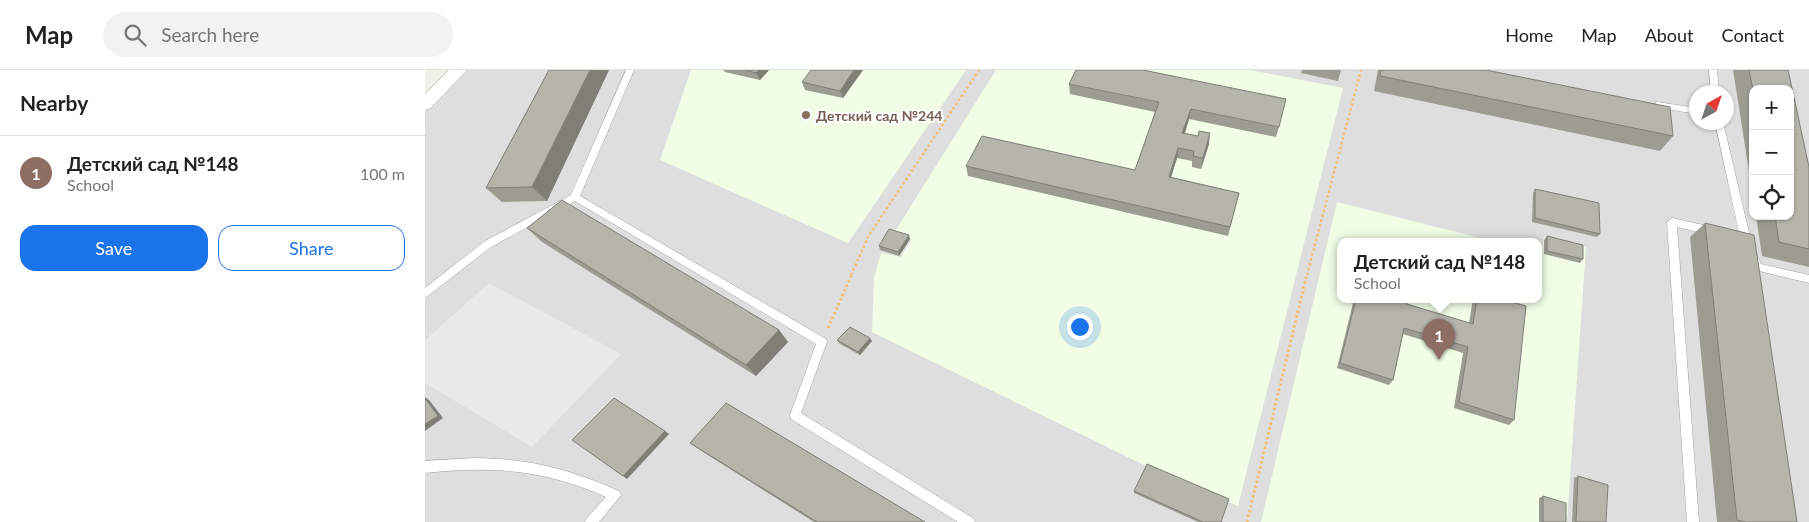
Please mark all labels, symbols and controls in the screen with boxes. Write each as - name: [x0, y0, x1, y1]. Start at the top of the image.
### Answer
- search box: [103, 12, 453, 57]
- text: Map: [25, 20, 73, 49]
- icon: search: [121, 21, 149, 49]
- text: Search here: [161, 23, 259, 46]
- text: Home: [1505, 24, 1553, 46]
- text: Map: [1581, 24, 1617, 46]
- text: About: [1645, 24, 1694, 46]
- text: Contact: [1722, 24, 1784, 46]
- north arrow: [1689, 85, 1734, 130]
- map controls: [1749, 85, 1794, 220]
- button: +: [1749, 85, 1794, 130]
- text: Nearby: [20, 90, 88, 115]
- place label: Детский сад №244: [816, 107, 942, 124]
- marker: Детский сад №244: [800, 109, 812, 121]
- button: −: [1749, 130, 1794, 175]
- text: Детский сад №148: [67, 152, 239, 175]
- text: 1: [31, 164, 41, 183]
- text: 100 m: [360, 164, 405, 183]
- text: School: [67, 175, 114, 194]
- button: locate: [1749, 175, 1794, 220]
- button: Save: [20, 225, 208, 271]
- button: Share: [218, 225, 405, 271]
- popup: [1337, 238, 1542, 303]
- text: Детский сад №148: [1354, 250, 1525, 273]
- text: School: [1354, 273, 1401, 292]
- your location: [1067, 314, 1093, 340]
- pin: 1: [1423, 319, 1455, 360]

